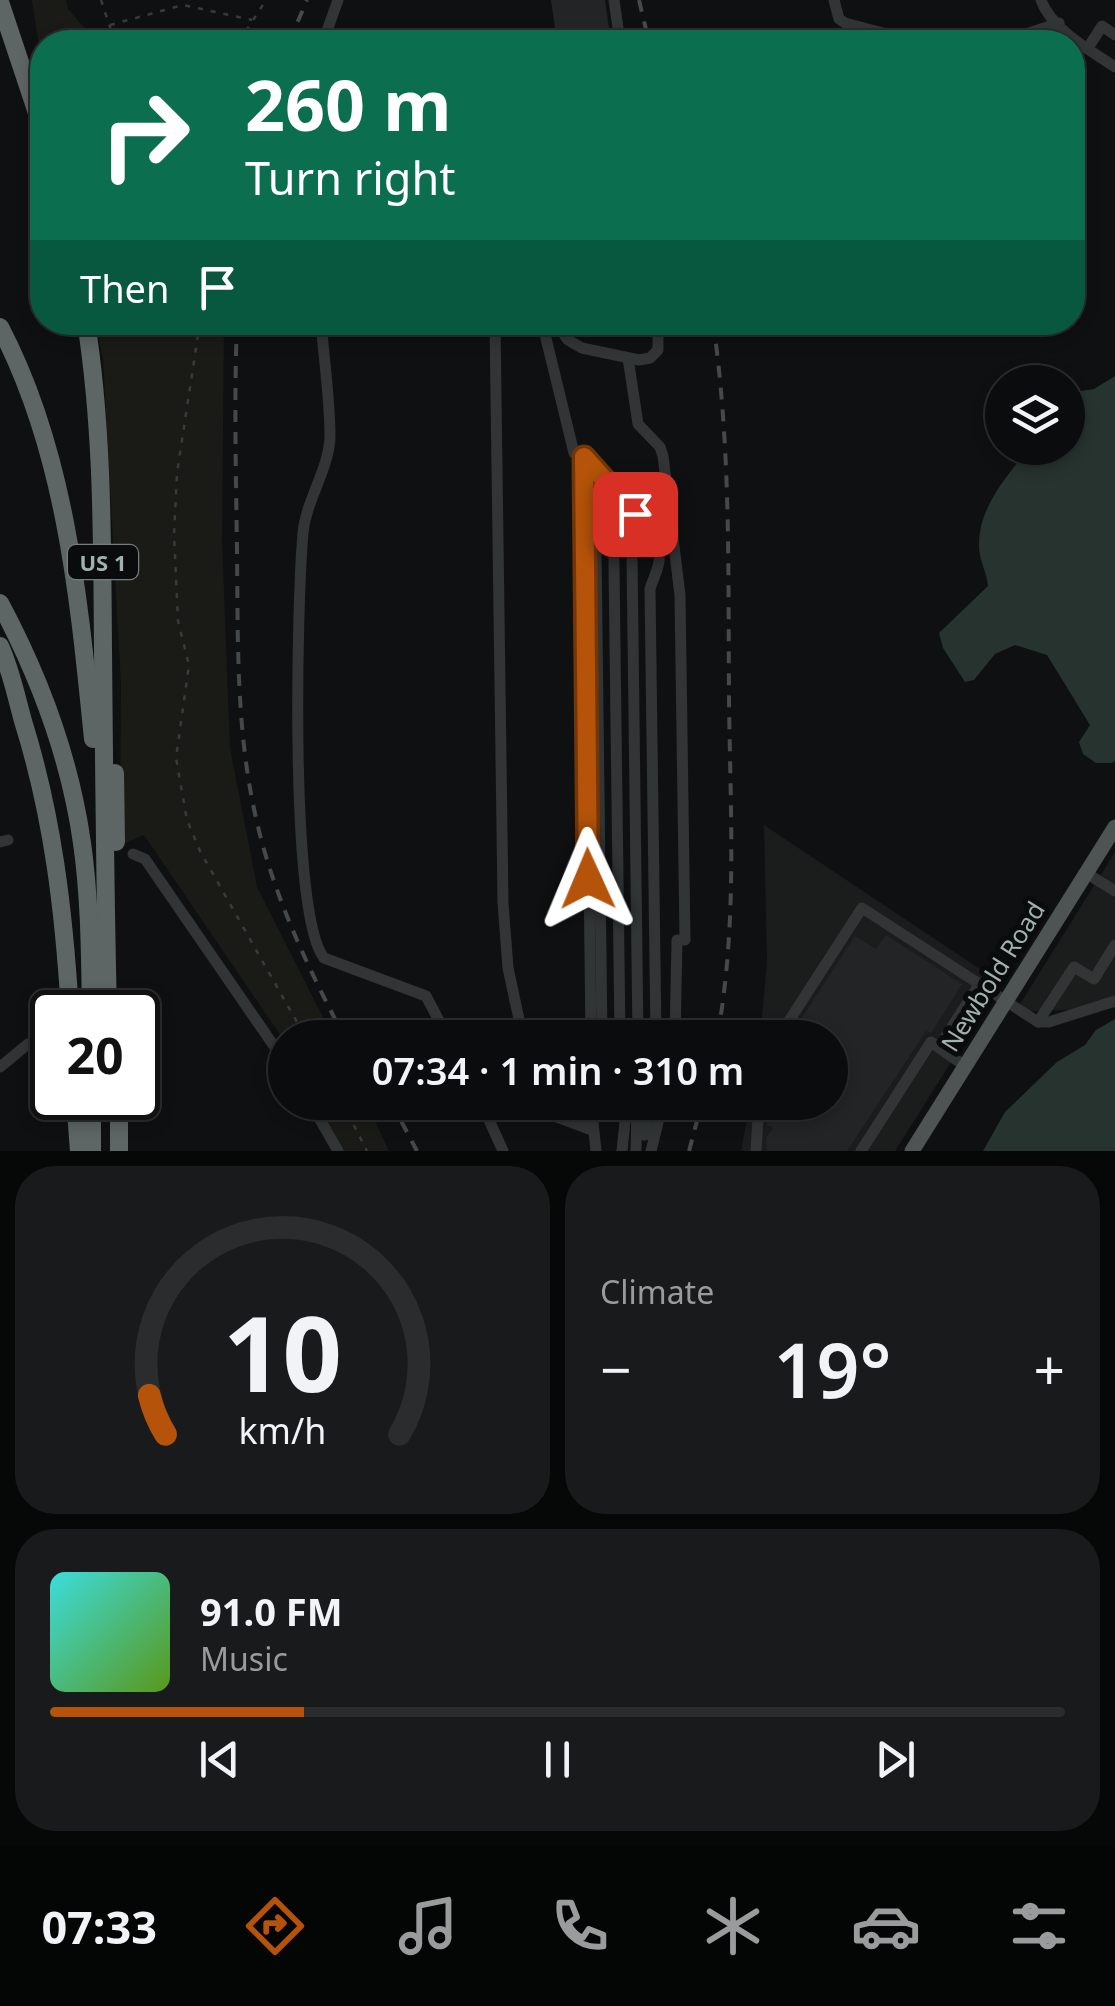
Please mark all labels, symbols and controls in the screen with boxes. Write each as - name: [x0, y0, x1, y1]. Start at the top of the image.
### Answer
- text: 260 m: [245, 56, 452, 152]
- icon: right: [80, 70, 210, 200]
- text: Turn right: [245, 147, 456, 208]
- icon: arrive: [190, 260, 245, 315]
- text: Then: [80, 262, 170, 314]
- map controls: [985, 365, 1085, 465]
- button: layers: [985, 365, 1085, 465]
- pin: [593, 472, 678, 557]
- icon: arrive: [608, 487, 663, 542]
- road number: US 1: [68, 545, 138, 579]
- position arrow: [536, 827, 640, 931]
- street label: Newbold Road: [932, 894, 1052, 1058]
- speed limit sign: 20: [30, 990, 160, 1120]
- text: 07:34 · 1 min · 310 m: [372, 1044, 744, 1096]
- text: Climate: [600, 1270, 714, 1313]
- text: 10: [223, 1281, 342, 1422]
- text: 19°: [774, 1318, 891, 1420]
- text: −: [600, 1331, 631, 1406]
- text: +: [1034, 1331, 1065, 1406]
- text: km/h: [239, 1406, 326, 1454]
- text: 91.0 FM: [200, 1585, 342, 1637]
- text: Music: [200, 1637, 288, 1680]
- icon: previous: [192, 1732, 247, 1787]
- icon: pause: [530, 1732, 585, 1787]
- icon: next: [868, 1732, 923, 1787]
- icon: directions: [240, 1891, 310, 1961]
- icon: music: [393, 1891, 463, 1961]
- icon: phone: [545, 1891, 615, 1961]
- icon: climate: [698, 1891, 768, 1961]
- icon: car: [851, 1891, 921, 1961]
- icon: filters: [1004, 1891, 1074, 1961]
- text: 07:33: [41, 1896, 157, 1957]

